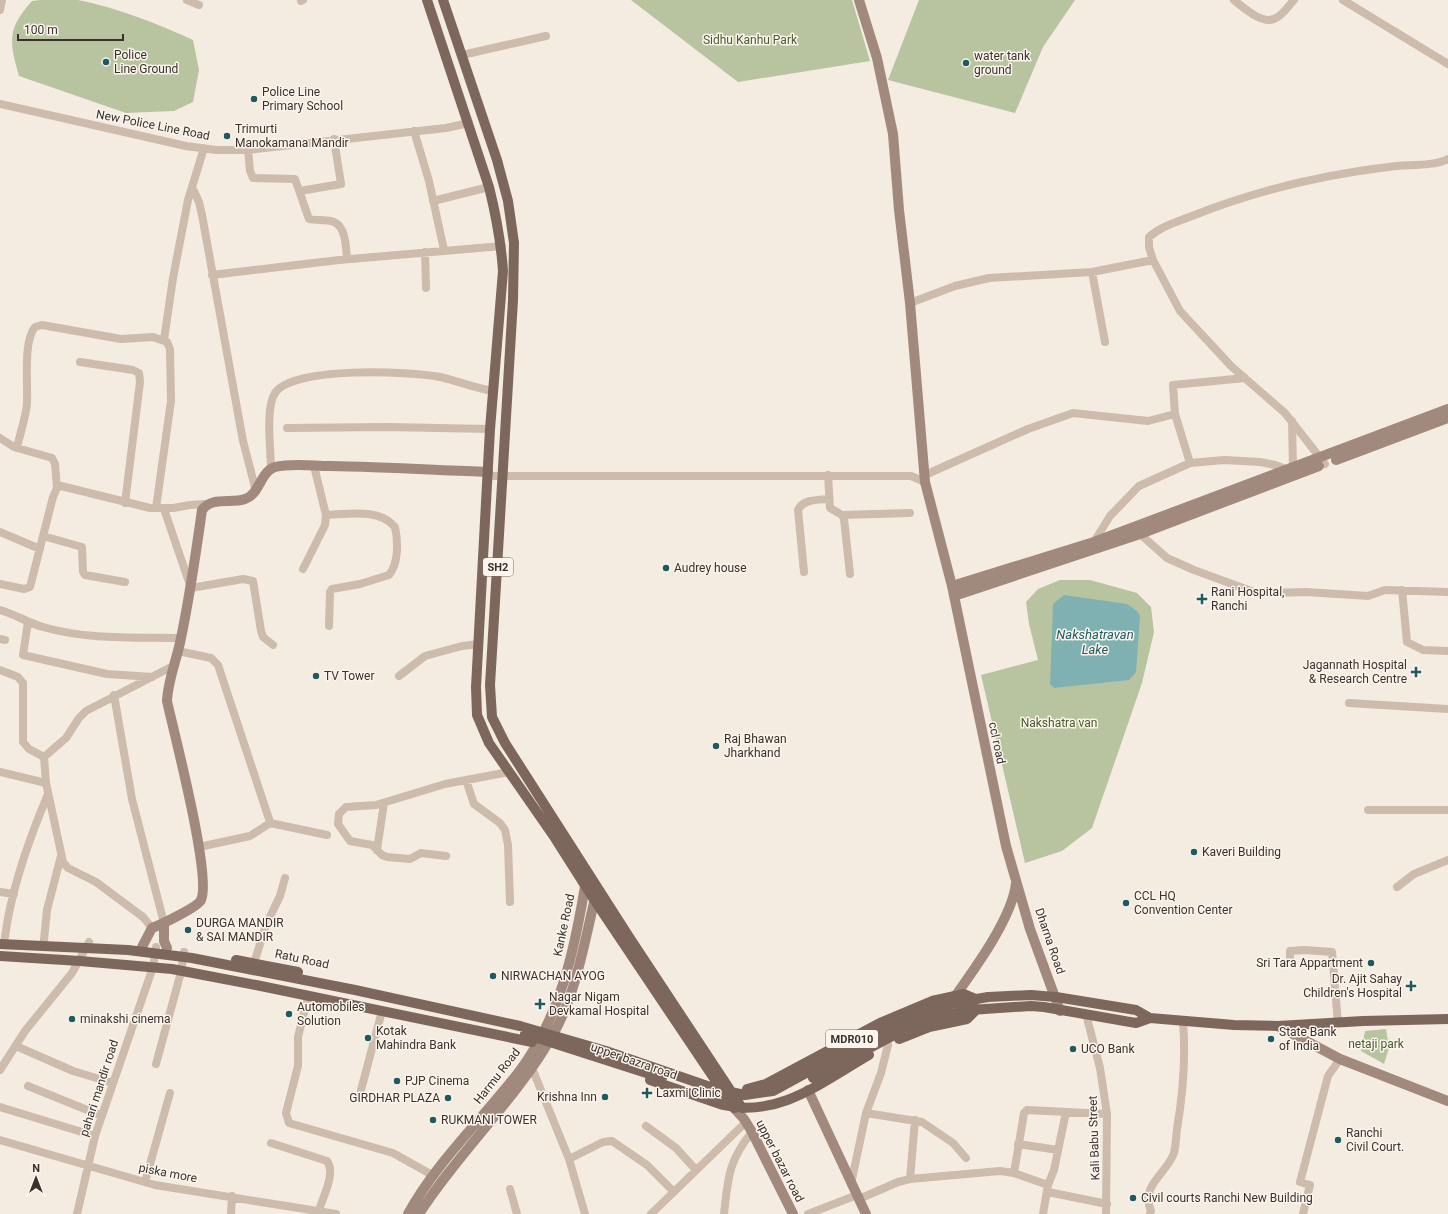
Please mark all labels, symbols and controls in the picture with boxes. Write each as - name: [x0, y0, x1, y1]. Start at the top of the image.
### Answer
- scale bar: [18, 16, 123, 42]
- text: 100 m: [24, 23, 58, 37]
- park label: Sidhu Kanhu Park: [703, 33, 798, 47]
- place label: Police Line Ground: [114, 48, 178, 76]
- place label: water tank ground: [974, 49, 1031, 77]
- marker: Police Line Ground: [101, 57, 111, 67]
- marker: water tank ground: [961, 58, 971, 68]
- place label: Police Line Primary School: [262, 85, 343, 113]
- marker: Police Line Primary School: [249, 94, 259, 104]
- street label: New Police Line Road: [95, 107, 211, 143]
- place label: Trimurti Manokamana Mandir: [235, 122, 349, 150]
- marker: Trimurti Manokamana Mandir: [222, 131, 232, 141]
- road number: SH2: [483, 558, 513, 576]
- place label: Audrey house: [674, 561, 747, 575]
- marker: Audrey house: [661, 563, 671, 573]
- place label: Rani Hospital, Ranchi: [1211, 585, 1284, 613]
- marker: Rani Hospital, Ranchi: [1196, 593, 1208, 605]
- water label: Nakshatravan Lake: [1056, 627, 1134, 657]
- place label: Jagannath Hospital & Research Centre: [1303, 658, 1407, 686]
- marker: Jagannath Hospital & Research Centre: [1410, 666, 1422, 678]
- place label: TV Tower: [324, 669, 375, 683]
- marker: TV Tower: [311, 671, 321, 681]
- park label: Nakshatra van: [1021, 716, 1097, 730]
- street label: ccl road: [986, 721, 1008, 765]
- place label: Raj Bhawan Jharkhand: [724, 732, 787, 760]
- marker: Raj Bhawan Jharkhand: [711, 741, 721, 751]
- place label: Kaveri Building: [1202, 845, 1281, 859]
- marker: Kaveri Building: [1189, 847, 1199, 857]
- place label: CCL HQ Convention Center: [1134, 889, 1232, 917]
- street label: Kanke Road: [551, 892, 577, 958]
- marker: CCL HQ Convention Center: [1121, 898, 1131, 908]
- street label: Dharna Road: [1032, 906, 1068, 976]
- place label: DURGA MANDIR & SAI MANDIR: [196, 916, 284, 944]
- marker: DURGA MANDIR & SAI MANDIR: [183, 925, 193, 935]
- street label: Ratu Road: [274, 946, 330, 972]
- place label: Sri Tara Appartment: [1256, 956, 1363, 970]
- marker: Sri Tara Appartment: [1366, 958, 1376, 968]
- place label: NIRWACHAN AYOG: [501, 969, 605, 983]
- marker: NIRWACHAN AYOG: [488, 971, 498, 981]
- place label: Dr. Ajit Sahay Children's Hospital: [1303, 972, 1402, 1000]
- marker: Dr. Ajit Sahay Children's Hospital: [1405, 980, 1417, 992]
- place label: Nagar Nigam Devkamal Hospital: [549, 990, 649, 1018]
- marker: Nagar Nigam Devkamal Hospital: [534, 998, 546, 1010]
- place label: Automobiles Solution: [297, 1000, 365, 1028]
- marker: Automobiles Solution: [284, 1009, 294, 1019]
- place label: minakshi cinema: [80, 1012, 171, 1026]
- marker: minakshi cinema: [67, 1014, 77, 1024]
- place label: Kotak Mahindra Bank: [376, 1024, 457, 1052]
- place label: State Bank of India: [1279, 1025, 1337, 1053]
- road number: MDR010: [826, 1030, 878, 1048]
- marker: Kotak Mahindra Bank: [363, 1033, 373, 1043]
- marker: State Bank of India: [1266, 1034, 1276, 1044]
- park label: netaji park: [1348, 1037, 1405, 1051]
- street label: pahari mandir road: [77, 1038, 121, 1138]
- street label: upper bazra road: [589, 1040, 679, 1082]
- place label: UCO Bank: [1081, 1042, 1135, 1056]
- marker: UCO Bank: [1068, 1044, 1078, 1054]
- street label: Harmu Road: [471, 1045, 523, 1107]
- place label: PJP Cinema: [405, 1074, 469, 1088]
- marker: PJP Cinema: [392, 1076, 402, 1086]
- place label: Laxmi Clinic: [656, 1086, 721, 1100]
- marker: Laxmi Clinic: [641, 1087, 653, 1099]
- place label: Krishna Inn: [537, 1090, 597, 1104]
- place label: GIRDHAR PLAZA: [349, 1091, 440, 1105]
- marker: Krishna Inn: [600, 1092, 610, 1102]
- marker: GIRDHAR PLAZA: [443, 1093, 453, 1103]
- street label: Kali Babu Street: [1086, 1095, 1102, 1181]
- place label: RUKMANI TOWER: [441, 1113, 537, 1127]
- marker: RUKMANI TOWER: [428, 1115, 438, 1125]
- street label: upper bazar road: [753, 1118, 807, 1204]
- place label: Ranchi Civil Court.: [1346, 1126, 1404, 1154]
- marker: Ranchi Civil Court.: [1333, 1135, 1343, 1145]
- north arrow: [16, 1158, 56, 1198]
- street label: piska more: [138, 1160, 198, 1186]
- text: N: [32, 1162, 40, 1175]
- place label: Civil courts Ranchi New Building: [1141, 1191, 1313, 1205]
- marker: Civil courts Ranchi New Building: [1128, 1193, 1138, 1203]

